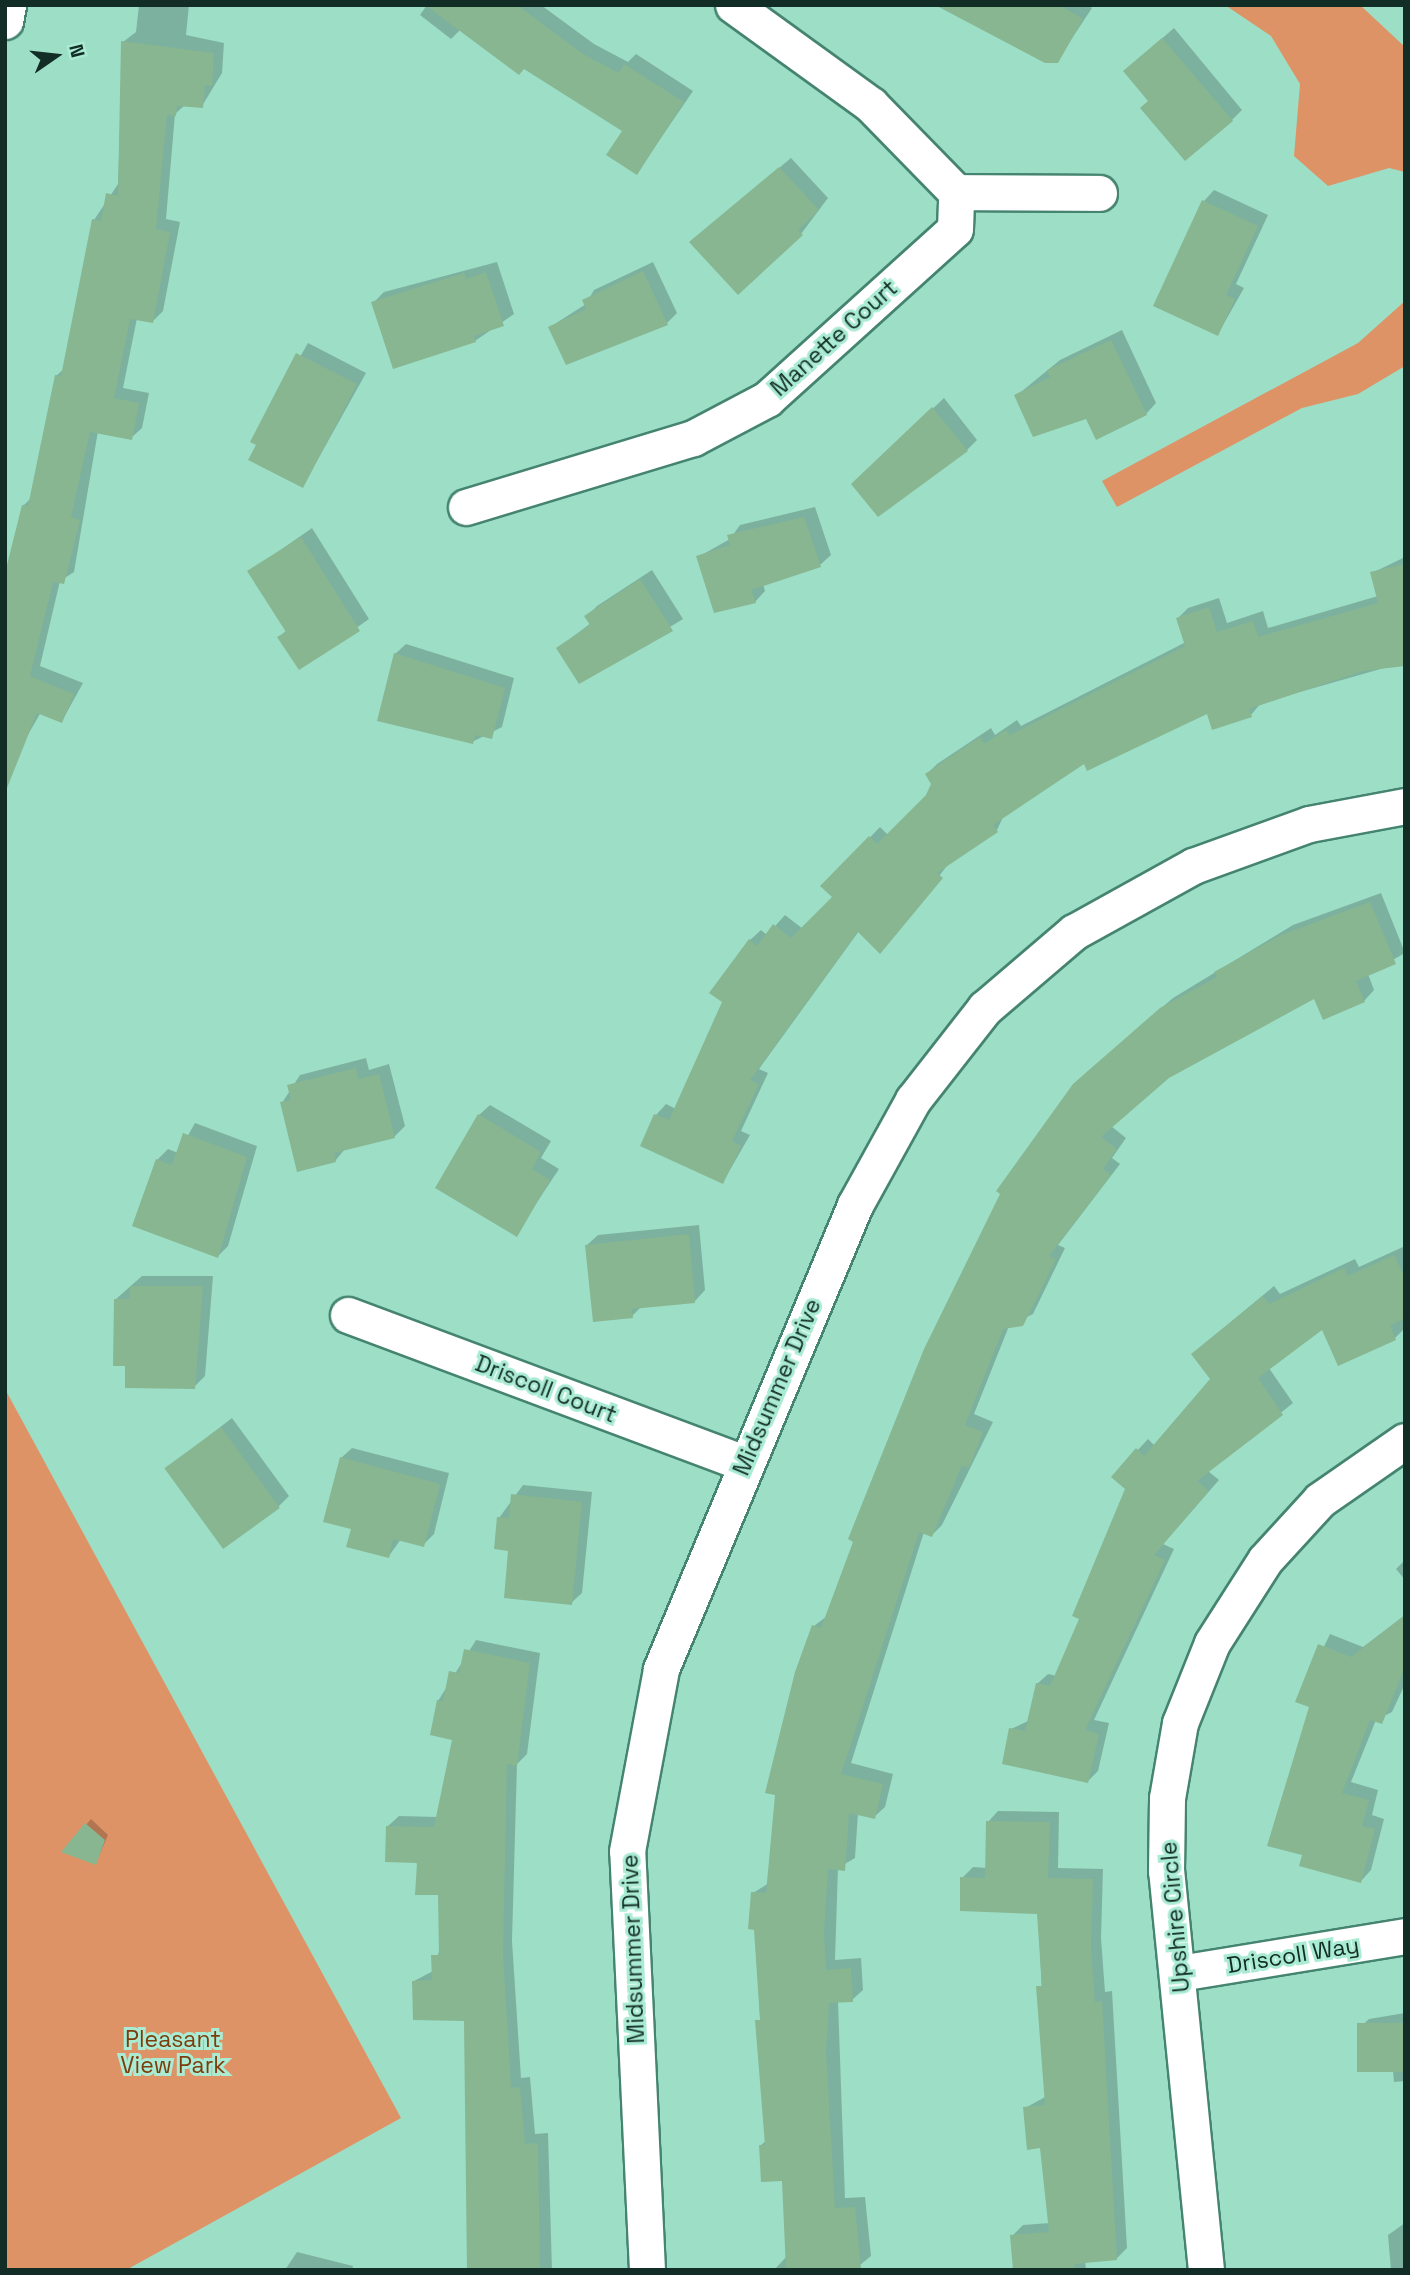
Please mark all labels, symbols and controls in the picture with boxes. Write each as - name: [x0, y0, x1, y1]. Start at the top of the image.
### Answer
- north arrow: [21, 21, 91, 91]
- text: N: [63, 42, 91, 60]
- street label: Manette Court: [765, 274, 903, 402]
- street label: Midsummer Drive: [727, 1294, 827, 1480]
- street label: Driscoll Court: [471, 1349, 621, 1429]
- street label: Upshire Circle: [1155, 1840, 1195, 1994]
- street label: Midsummer Drive: [616, 1854, 650, 2044]
- street label: Driscoll Way: [1225, 1931, 1361, 1979]
- park label: Pleasant View Park: [120, 2025, 226, 2079]

